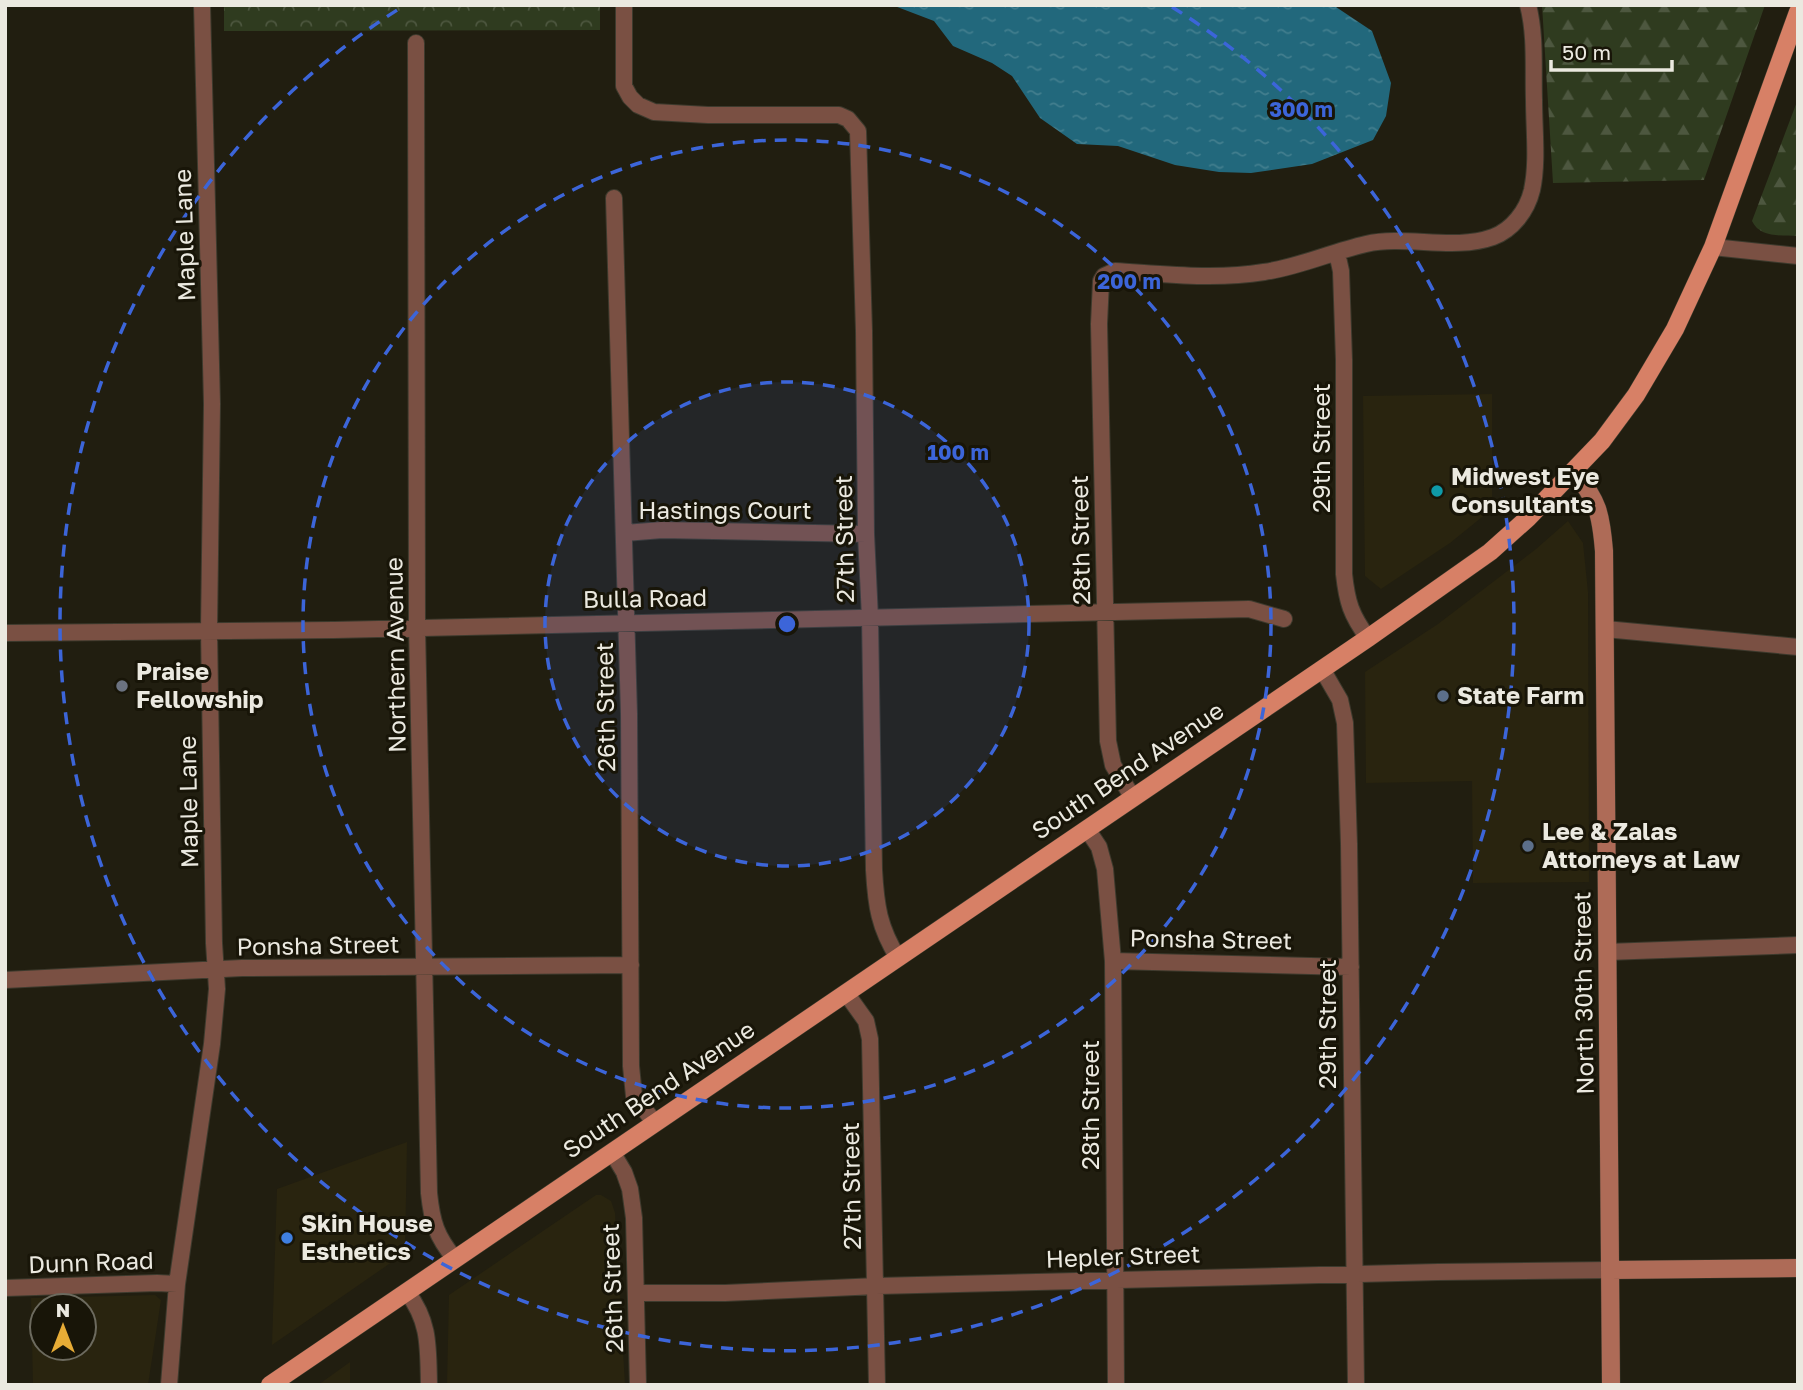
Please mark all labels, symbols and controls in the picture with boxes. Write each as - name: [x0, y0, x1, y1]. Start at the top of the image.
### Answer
- scale bar: [1551, 28, 1672, 72]
- text: 50 m: [1562, 39, 1611, 65]
- text: 300 m: [1269, 96, 1333, 122]
- street label: Maple Lane: [167, 168, 200, 302]
- text: 200 m: [1097, 268, 1161, 294]
- street label: 29th Street: [1306, 383, 1335, 513]
- text: 100 m: [927, 439, 989, 465]
- place label: Midwest Eye Consultants: [1451, 461, 1599, 518]
- street label: 27th Street: [828, 475, 859, 603]
- street label: 28th Street: [1064, 475, 1095, 605]
- marker: Midwest Eye Consultants: [1429, 483, 1445, 499]
- street label: Hastings Court: [638, 495, 812, 524]
- street label: Northern Avenue: [378, 557, 411, 753]
- street label: Bulla Road: [583, 582, 707, 613]
- centre of rings: [775, 612, 799, 636]
- street label: 26th Street: [589, 642, 620, 772]
- place label: Praise Fellowship: [136, 656, 264, 713]
- marker: Praise Fellowship: [114, 678, 130, 694]
- place label: State Farm: [1457, 680, 1584, 709]
- marker: State Farm: [1435, 688, 1451, 704]
- street label: South Bend Avenue: [1026, 695, 1228, 845]
- street label: Maple Lane: [172, 736, 203, 869]
- place label: Lee & Zalas Attorneys at Law: [1542, 816, 1740, 873]
- marker: Lee & Zalas Attorneys at Law: [1520, 838, 1536, 854]
- street label: North 30th Street: [1566, 891, 1599, 1095]
- street label: Ponsha Street: [1129, 923, 1293, 954]
- street label: Ponsha Street: [236, 929, 400, 960]
- street label: 29th Street: [1312, 959, 1341, 1089]
- street label: South Bend Avenue: [557, 1014, 759, 1164]
- street label: 28th Street: [1075, 1040, 1104, 1170]
- street label: 27th Street: [835, 1122, 866, 1250]
- place label: Skin House Esthetics: [301, 1208, 433, 1265]
- street label: 26th Street: [595, 1223, 628, 1353]
- marker: Skin House Esthetics: [279, 1230, 295, 1246]
- street label: Hepler Street: [1045, 1238, 1201, 1273]
- street label: Dunn Road: [28, 1245, 154, 1278]
- north arrow: [28, 1292, 98, 1362]
- text: N: [56, 1298, 70, 1321]

